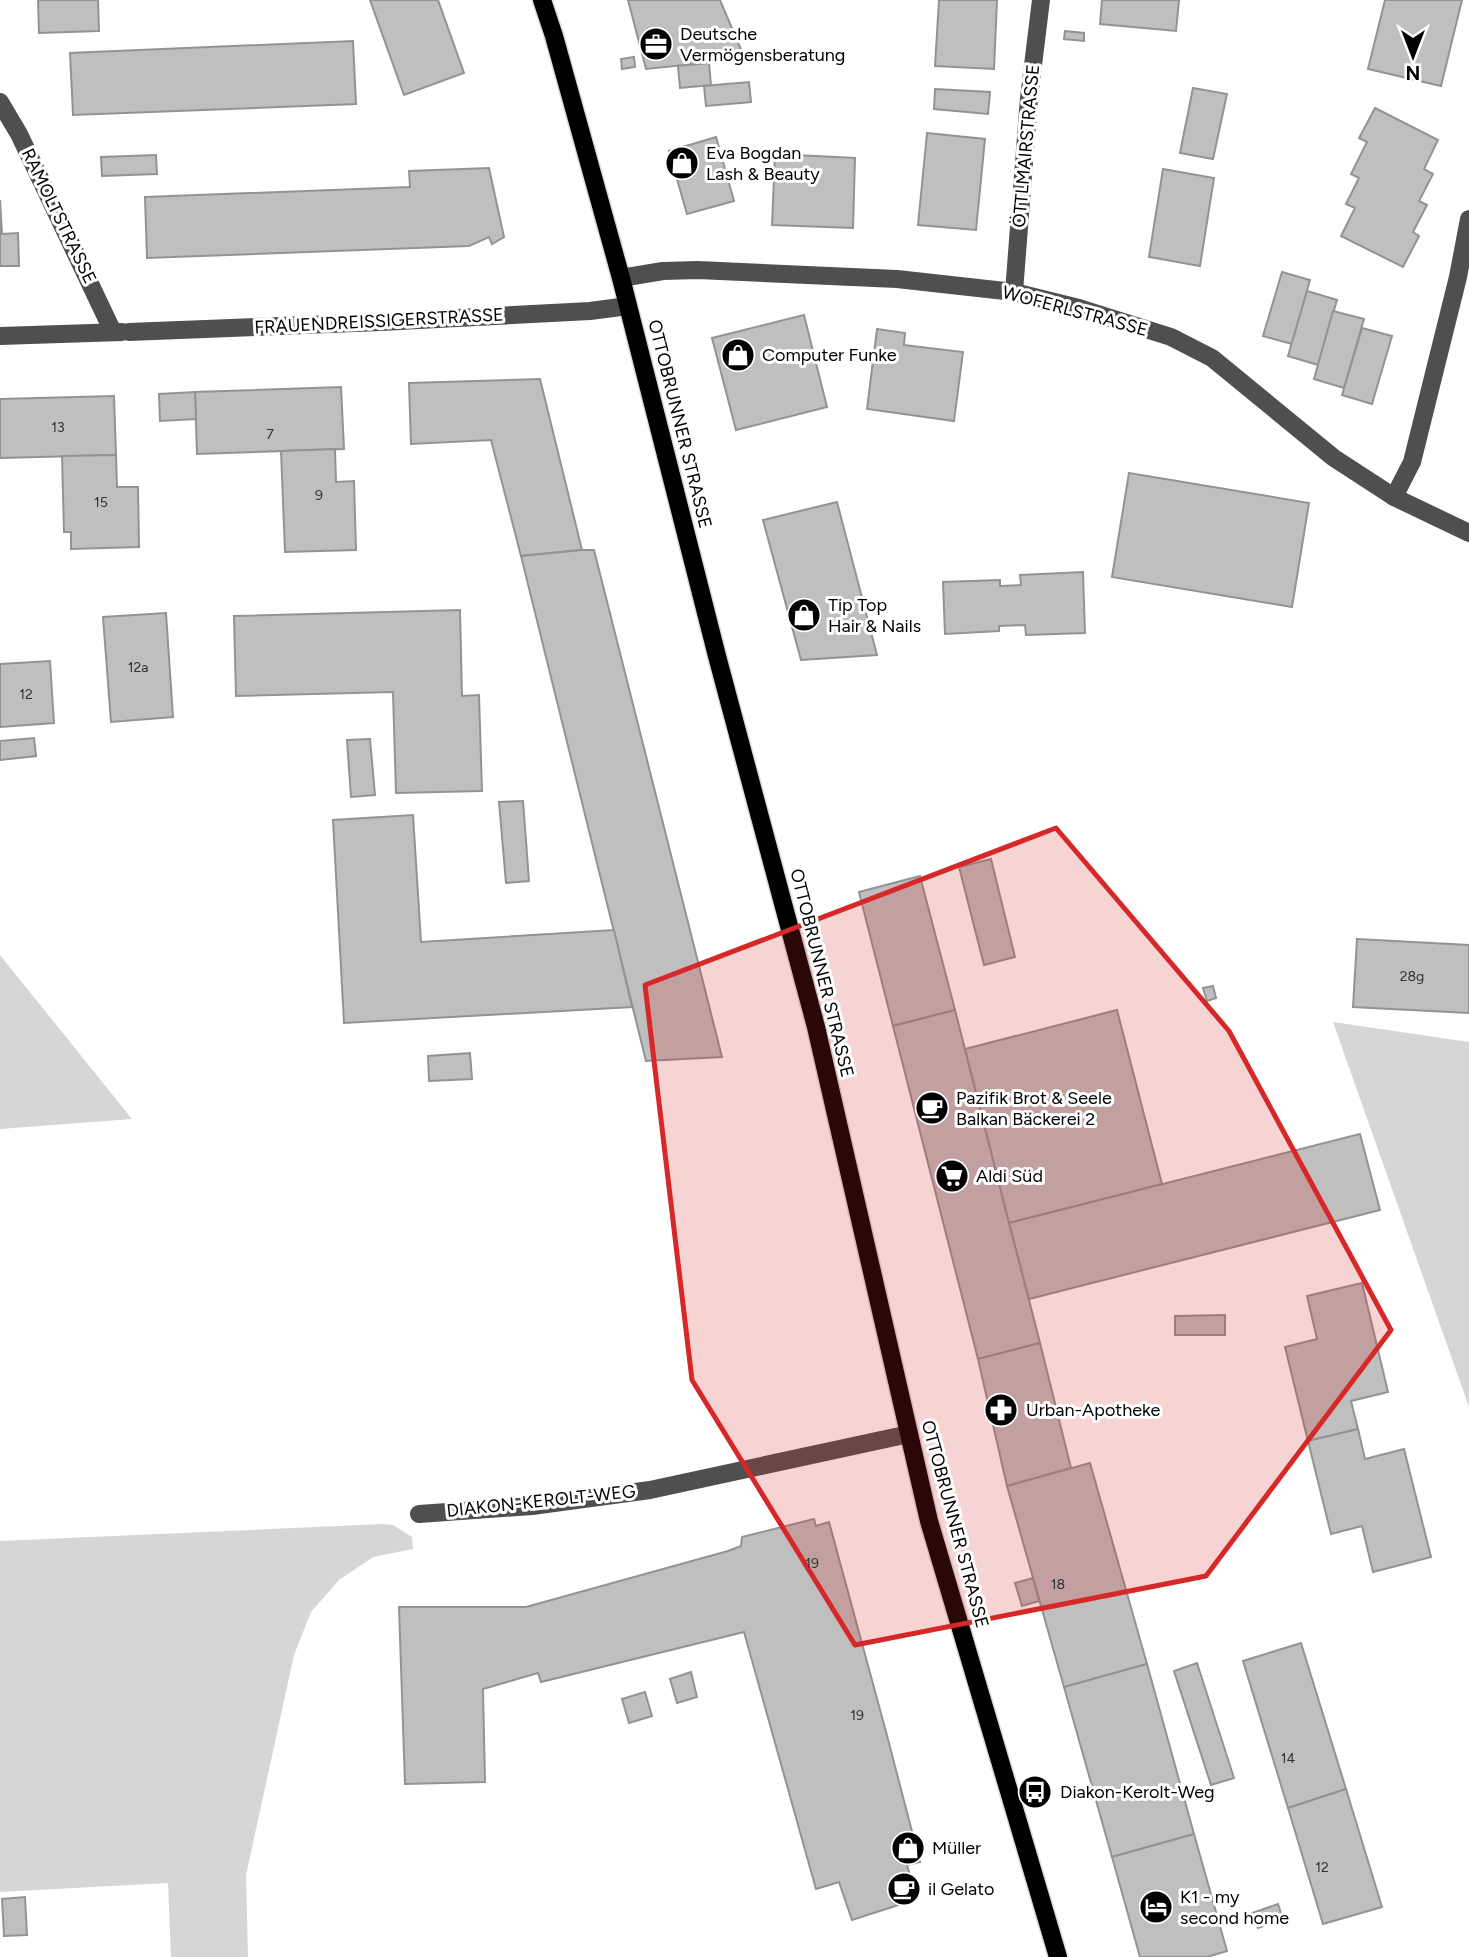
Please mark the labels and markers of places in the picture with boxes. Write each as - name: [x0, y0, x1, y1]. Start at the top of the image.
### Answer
- place label: Deutsche Vermögensberatung: [680, 23, 845, 66]
- office icon: Deutsche Vermögensberatung: [637, 25, 675, 63]
- place label: Eva Bogdan Lash & Beauty: [706, 142, 820, 185]
- shop icon: Eva Bogdan Lash & Beauty: [663, 144, 701, 182]
- shop icon: Computer Funke: [719, 336, 757, 374]
- place label: Computer Funke: [762, 344, 897, 366]
- place label: Tip Top Hair & Nails: [828, 594, 921, 637]
- shop icon: Tip Top Hair & Nails: [785, 596, 823, 634]
- place label: Pazifik Brot & Seele Balkan Bäckerei 2: [956, 1087, 1112, 1130]
- cafe icon: Pazifik Brot & Seele Balkan Bäckerei 2: [913, 1089, 951, 1127]
- supermarket icon: Aldi Süd: [933, 1157, 971, 1195]
- place label: Aldi Süd: [976, 1165, 1043, 1187]
- pharmacy icon: Urban-Apotheke: [982, 1391, 1020, 1429]
- place label: Urban-Apotheke: [1026, 1399, 1161, 1421]
- bus stop icon: Diakon-Kerolt-Weg: [1016, 1773, 1054, 1811]
- place label: Diakon-Kerolt-Weg: [1060, 1781, 1215, 1803]
- shop icon: Müller: [889, 1829, 927, 1867]
- place label: Müller: [932, 1837, 981, 1859]
- cafe icon: il Gelato: [885, 1870, 923, 1908]
- place label: il Gelato: [928, 1878, 994, 1900]
- place label: K1 - my second home: [1180, 1886, 1289, 1929]
- hotel icon: K1 - my second home: [1137, 1888, 1175, 1926]

